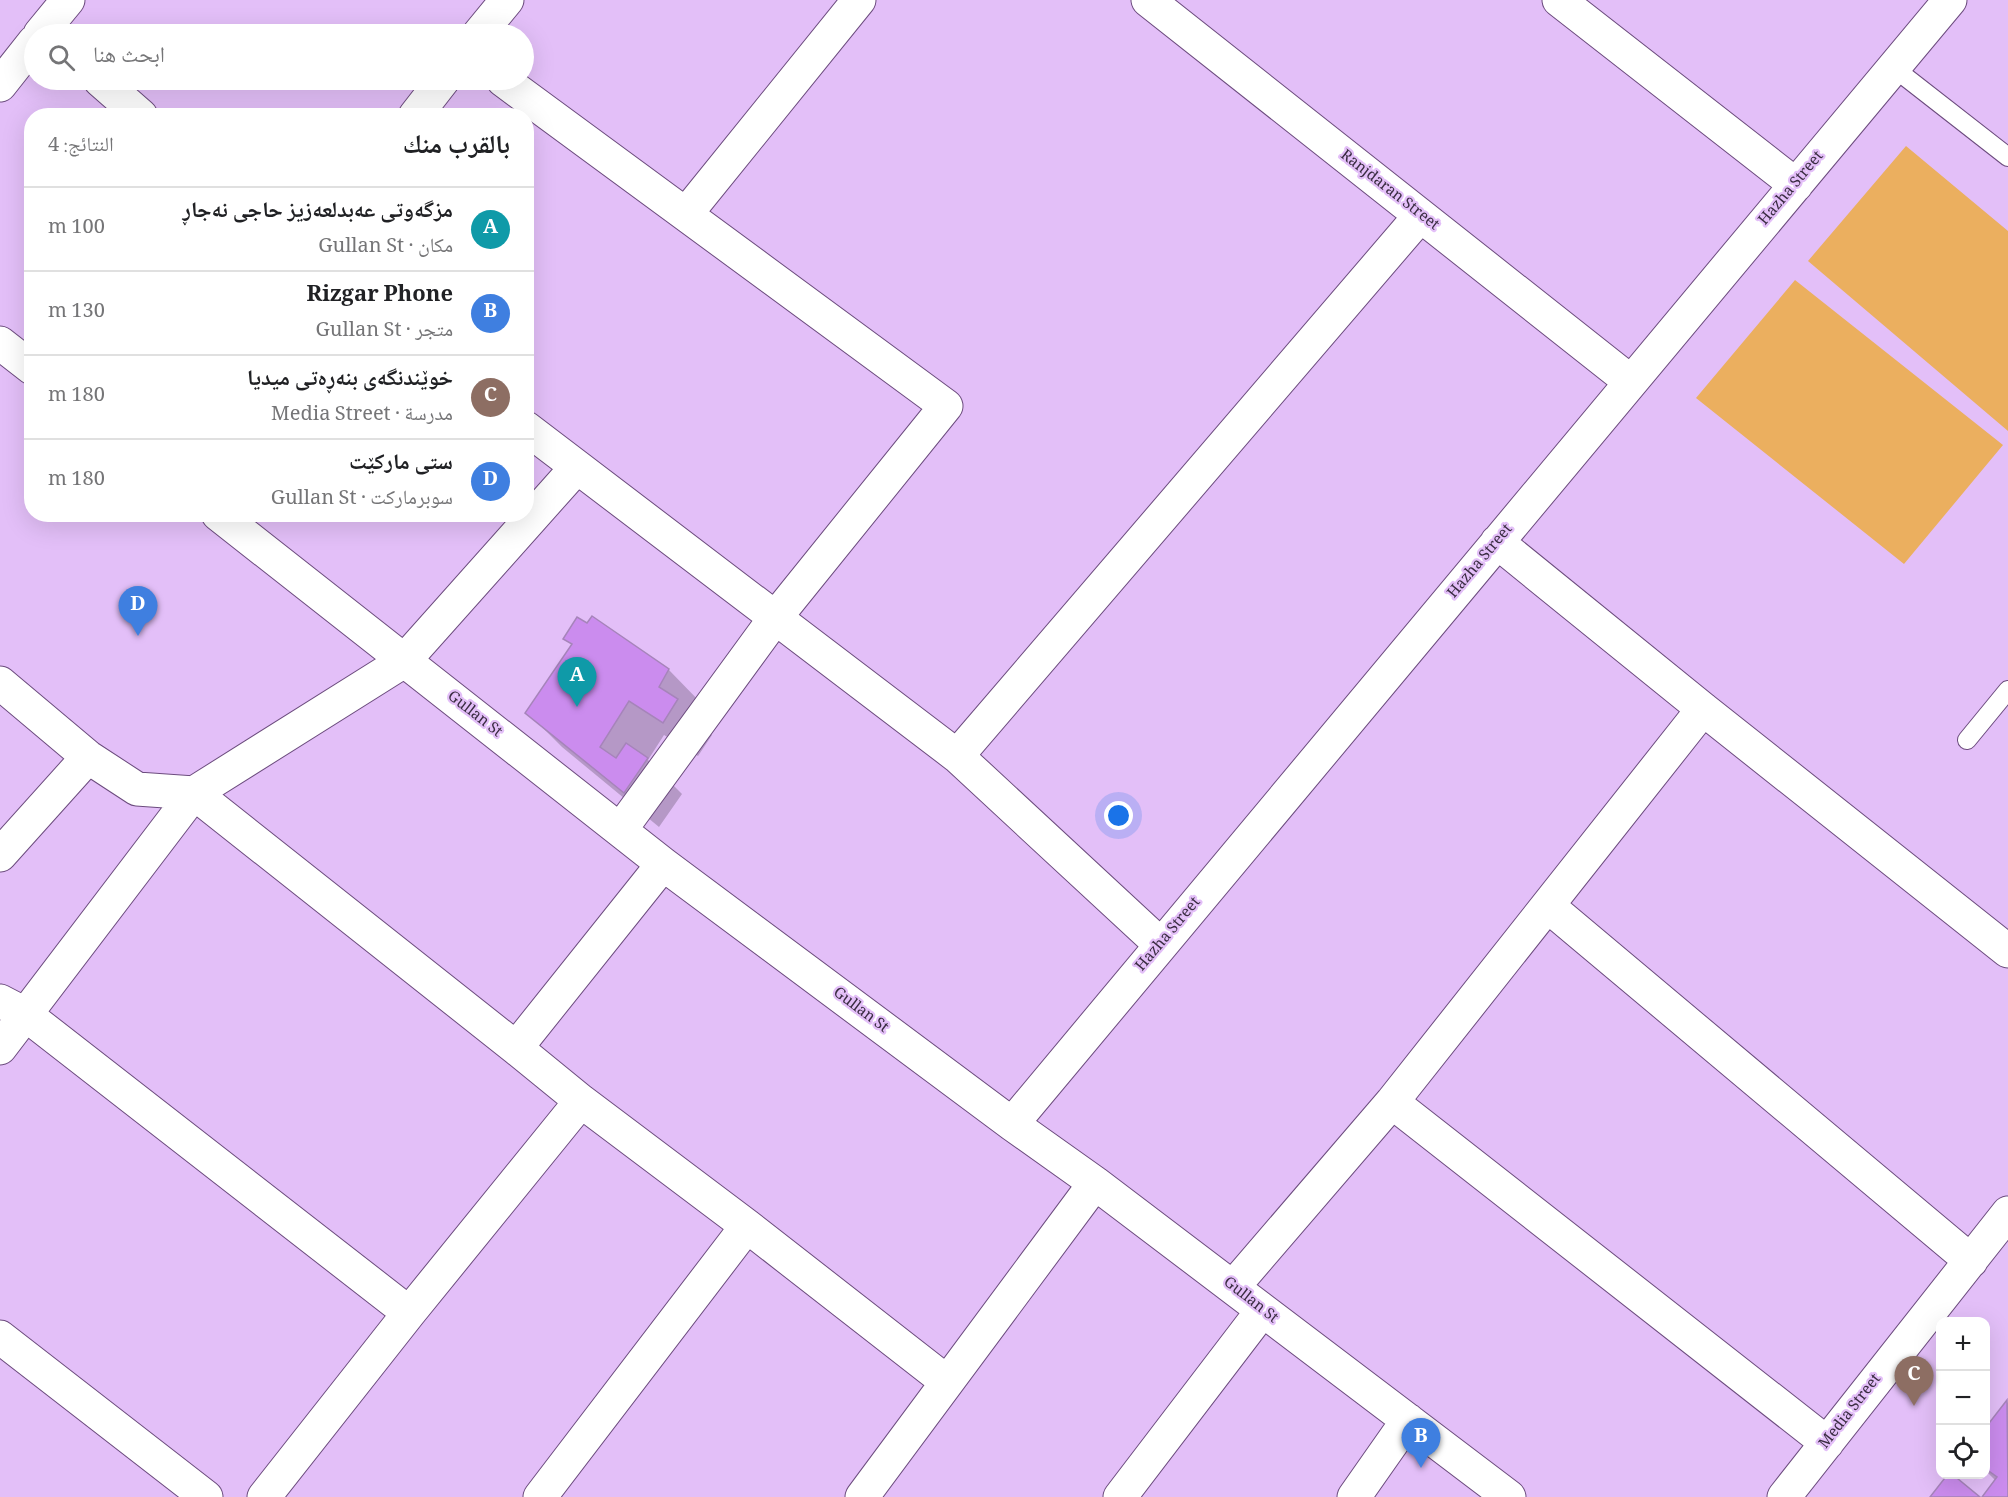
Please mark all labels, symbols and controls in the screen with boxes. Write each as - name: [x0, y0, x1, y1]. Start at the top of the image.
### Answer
- search box: [24, 24, 534, 90]
- text: ابحث هنا: [93, 38, 165, 76]
- icon: search: [45, 41, 78, 74]
- text: بالقرب منك: [403, 125, 510, 169]
- text: النتائج: 4: [48, 130, 114, 164]
- street label: Ranjdaran Street: [1334, 144, 1444, 238]
- street label: Hazha Street: [1753, 146, 1831, 232]
- text: مزگەوتی عەبدلعەزیز حاجی نەجاڕ: [183, 193, 453, 231]
- text: 100 m: [48, 212, 105, 246]
- text: A: [483, 212, 498, 246]
- text: مكان · Gullan St: [318, 231, 453, 265]
- text: Rizgar Phone: [307, 277, 453, 315]
- text: 130 m: [48, 296, 105, 330]
- text: B: [484, 296, 497, 330]
- text: متجر · Gullan St: [316, 315, 453, 349]
- text: خوێندنگەی بنەڕەتی میدیا: [247, 361, 453, 399]
- text: 180 m: [48, 380, 105, 414]
- text: C: [484, 380, 497, 414]
- text: مدرسة · Media Street: [271, 399, 453, 433]
- text: ستی مارکێت: [349, 445, 453, 483]
- text: 180 m: [48, 464, 105, 498]
- text: D: [483, 464, 498, 498]
- text: سوبرماركت · Gullan St: [271, 483, 453, 517]
- street label: Hazha Street: [1442, 519, 1520, 605]
- pin: D: [118, 586, 158, 636]
- pin: A: [558, 658, 596, 707]
- street label: Gullan St: [441, 685, 507, 745]
- your location: [1104, 801, 1133, 830]
- street label: Hazha Street: [1130, 892, 1208, 978]
- street label: Gullan St: [826, 981, 894, 1041]
- street label: Gullan St: [1217, 1271, 1283, 1331]
- map controls: [1936, 1317, 1990, 1479]
- button: +: [1936, 1317, 1990, 1371]
- pin: C: [1894, 1356, 1934, 1406]
- street label: Media Street: [1813, 1369, 1889, 1455]
- button: −: [1936, 1371, 1990, 1425]
- pin: B: [1402, 1418, 1440, 1468]
- button: locate: [1936, 1425, 1990, 1479]

